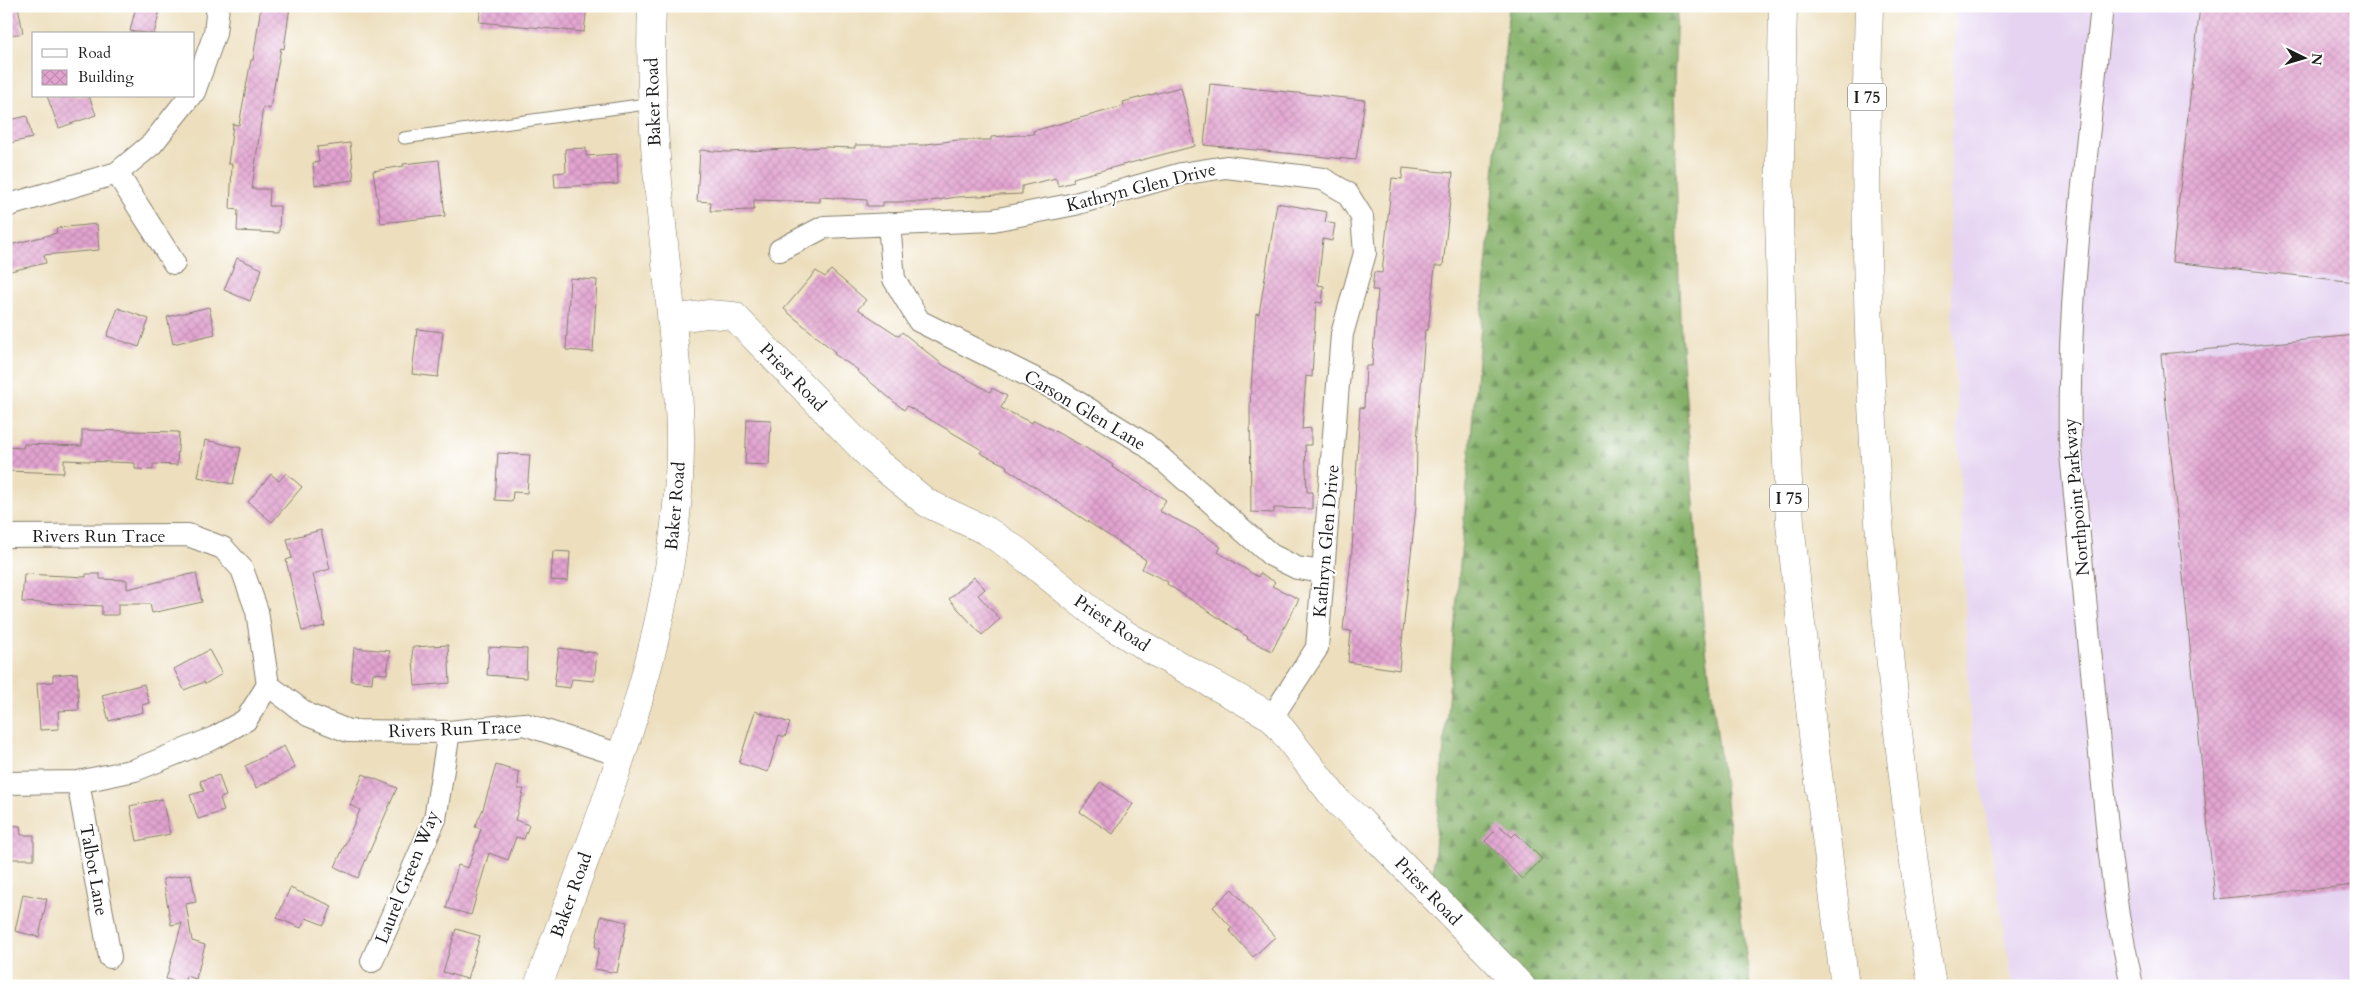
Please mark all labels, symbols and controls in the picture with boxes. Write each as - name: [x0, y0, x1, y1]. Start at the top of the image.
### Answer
- legend: [32, 32, 195, 98]
- north arrow: [2280, 32, 2330, 82]
- text: Road: [78, 43, 111, 63]
- text: N: [2306, 52, 2326, 66]
- street label: Baker Road: [639, 57, 668, 147]
- text: Building: [78, 67, 134, 87]
- road number: I 75: [1848, 84, 1886, 110]
- street label: Kathryn Glen Drive: [1064, 157, 1219, 218]
- street label: Priest Road: [754, 338, 832, 417]
- street label: Carson Glen Lane: [1019, 364, 1150, 457]
- street label: Northpoint Parkway: [2057, 416, 2096, 577]
- street label: Baker Road: [659, 460, 692, 551]
- street label: Kathryn Glen Drive: [1307, 464, 1346, 619]
- road number: I 75: [1770, 484, 1808, 512]
- street label: Rivers Run Trace: [32, 524, 166, 549]
- street label: Priest Road: [1069, 589, 1155, 658]
- street label: Rivers Run Trace: [388, 715, 522, 744]
- street label: Laurel Green Way: [369, 806, 446, 948]
- street label: Talbot Lane: [73, 822, 114, 918]
- street label: Baker Road: [545, 849, 599, 941]
- street label: Priest Road: [1389, 852, 1467, 931]

